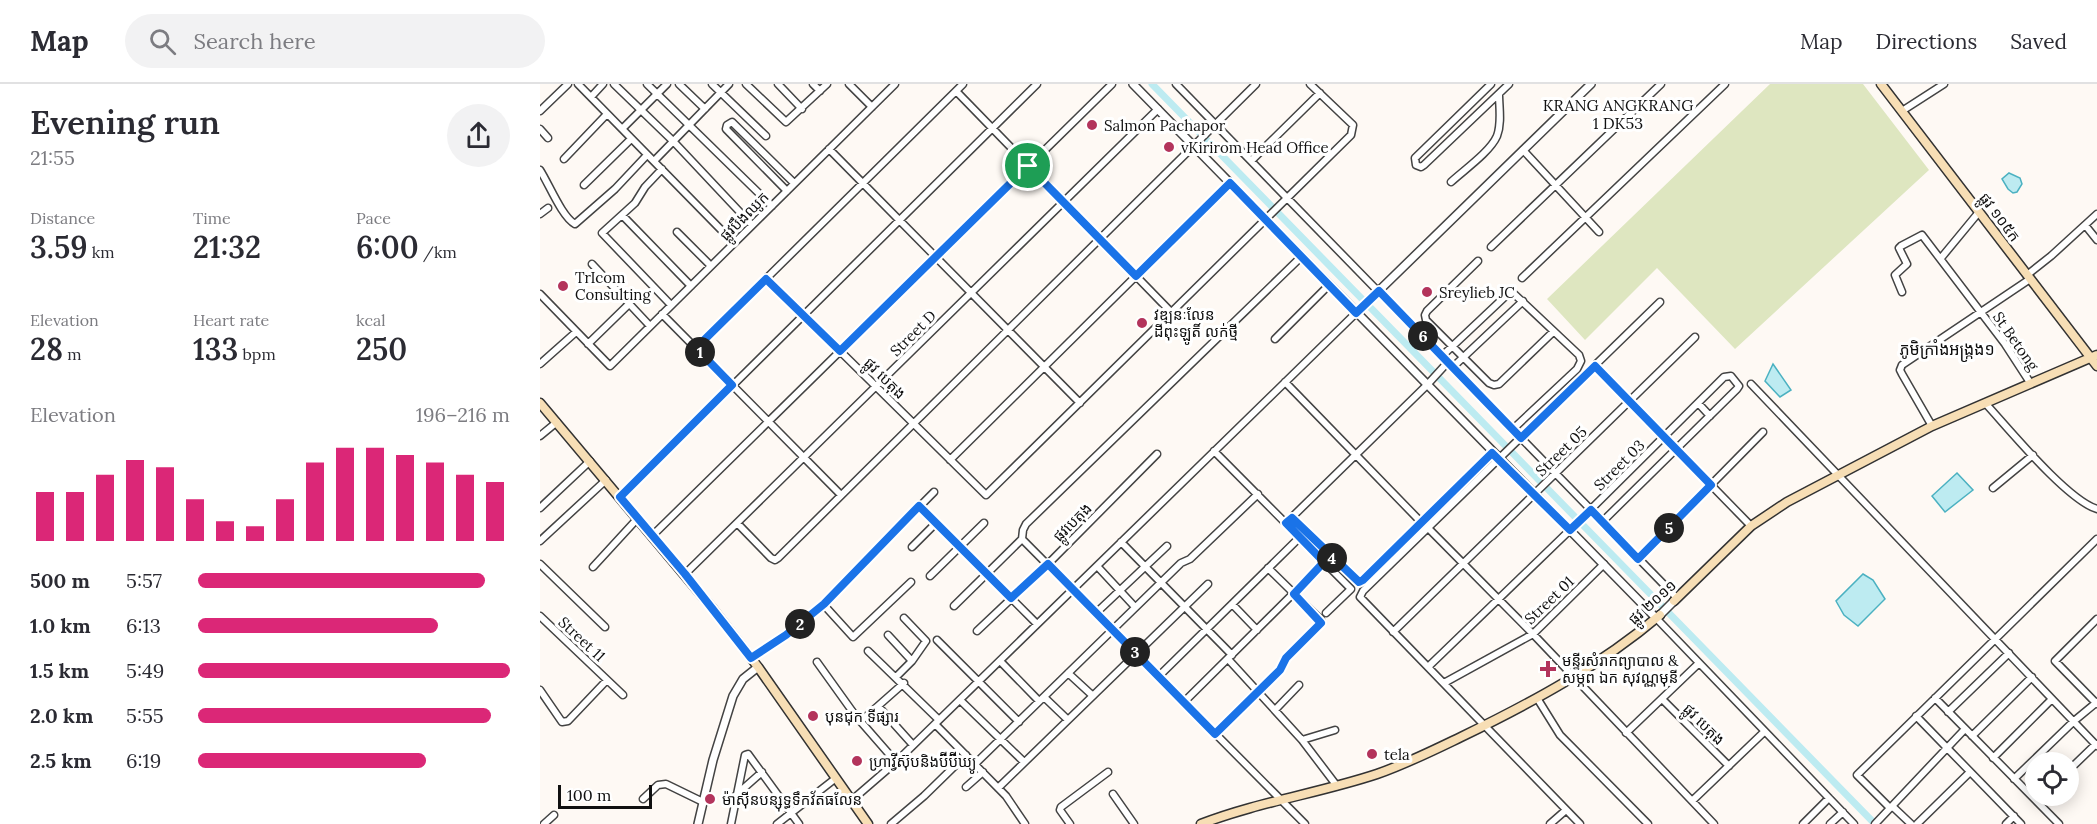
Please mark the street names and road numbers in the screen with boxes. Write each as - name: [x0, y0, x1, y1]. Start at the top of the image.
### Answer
- street label: ផ្លូវបឹងឈូក: [715, 187, 776, 248]
- street label: ផ្លូវ ១០៥ក: [1972, 189, 2025, 248]
- street label: Street D: [886, 306, 940, 360]
- street label: St Betong: [1989, 308, 2044, 375]
- street label: ផ្លូវ បេតុង: [857, 353, 910, 406]
- street label: Street 05: [1531, 422, 1591, 480]
- street label: Street 03: [1590, 436, 1648, 494]
- street label: ផ្លូវបេតុង: [1049, 499, 1099, 549]
- street label: Street 01: [1520, 572, 1578, 628]
- street label: ផ្លូវ ២០១១: [1624, 575, 1683, 632]
- street label: Street 11: [555, 612, 609, 666]
- street label: ផ្លូវ បេតុង: [1676, 699, 1729, 752]

